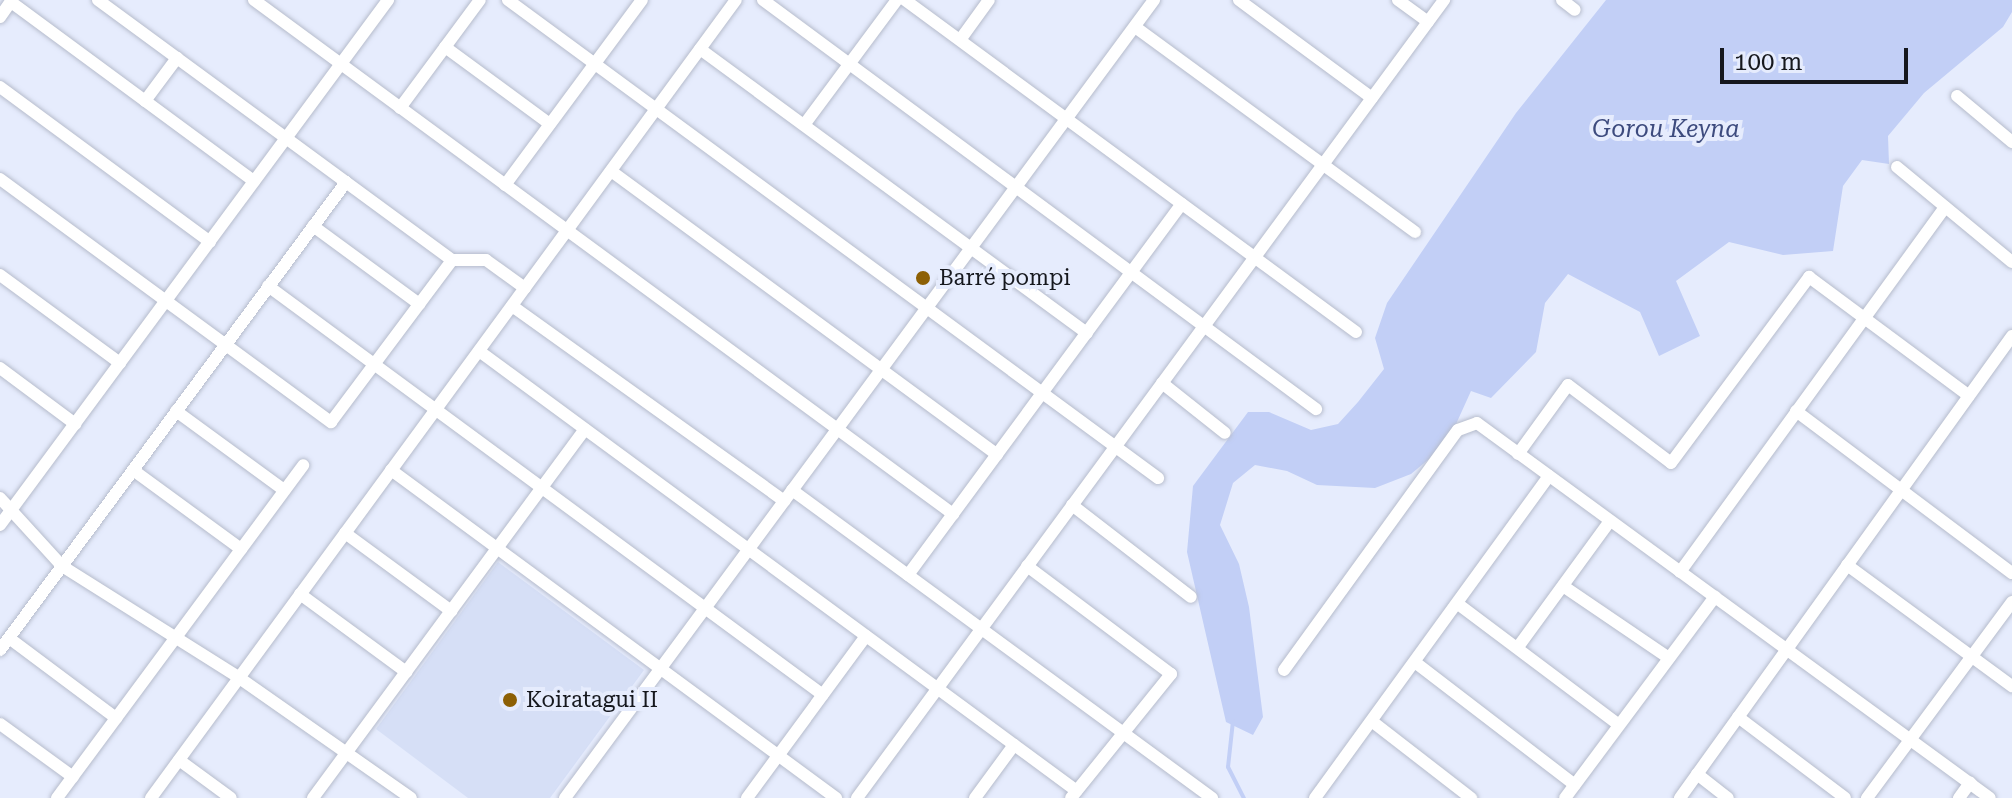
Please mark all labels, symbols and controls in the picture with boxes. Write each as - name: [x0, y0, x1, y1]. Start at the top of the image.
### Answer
- scale bar: [1724, 32, 1912, 82]
- text: 100 m: [1734, 48, 1802, 76]
- water label: Gorou Keyna: [1592, 116, 1740, 144]
- place label: Barré pompi: [939, 265, 1070, 291]
- marker: Barré pompi: [914, 269, 932, 287]
- place label: Koiratagui II: [526, 687, 658, 713]
- marker: Koiratagui II: [501, 691, 519, 709]

